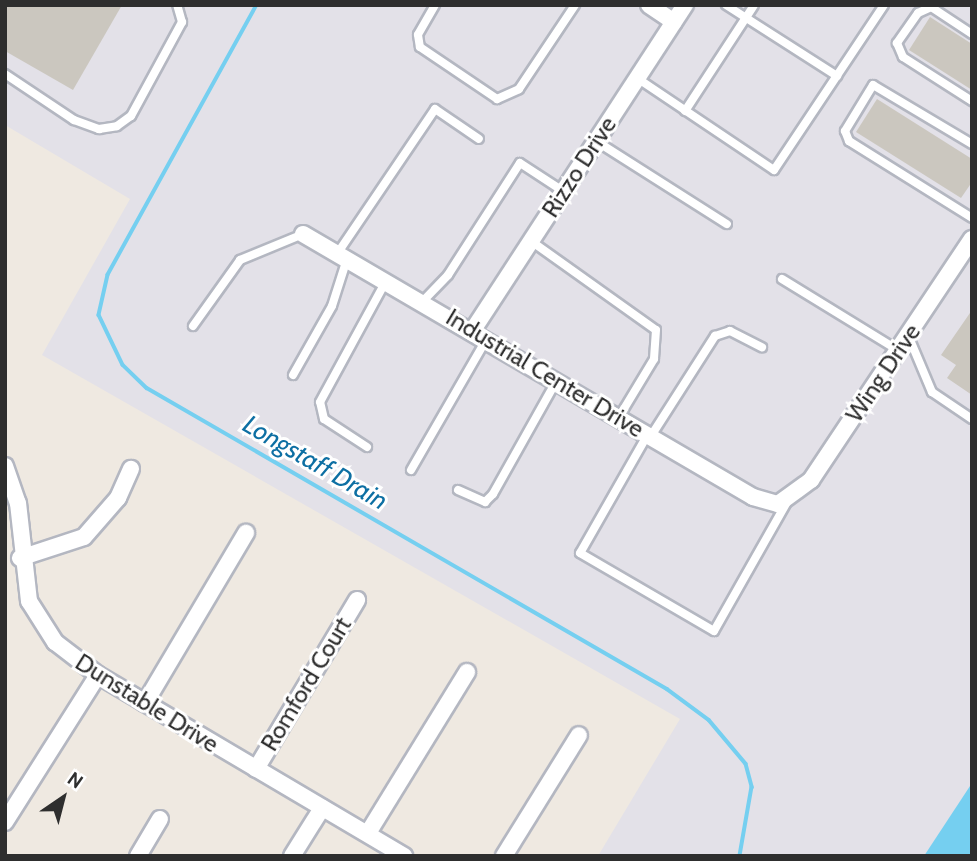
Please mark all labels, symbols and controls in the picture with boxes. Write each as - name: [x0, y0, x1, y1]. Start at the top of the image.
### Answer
- street label: Rizzo Drive: [536, 111, 622, 223]
- street label: Industrial Center Drive: [441, 303, 649, 443]
- street label: Wing Drive: [840, 318, 926, 428]
- water label: Longstaff Drain: [237, 409, 393, 517]
- street label: Romford Court: [255, 612, 357, 756]
- street label: Dunstable Drive: [70, 648, 224, 758]
- north arrow: [28, 763, 98, 833]
- text: N: [63, 767, 87, 794]

